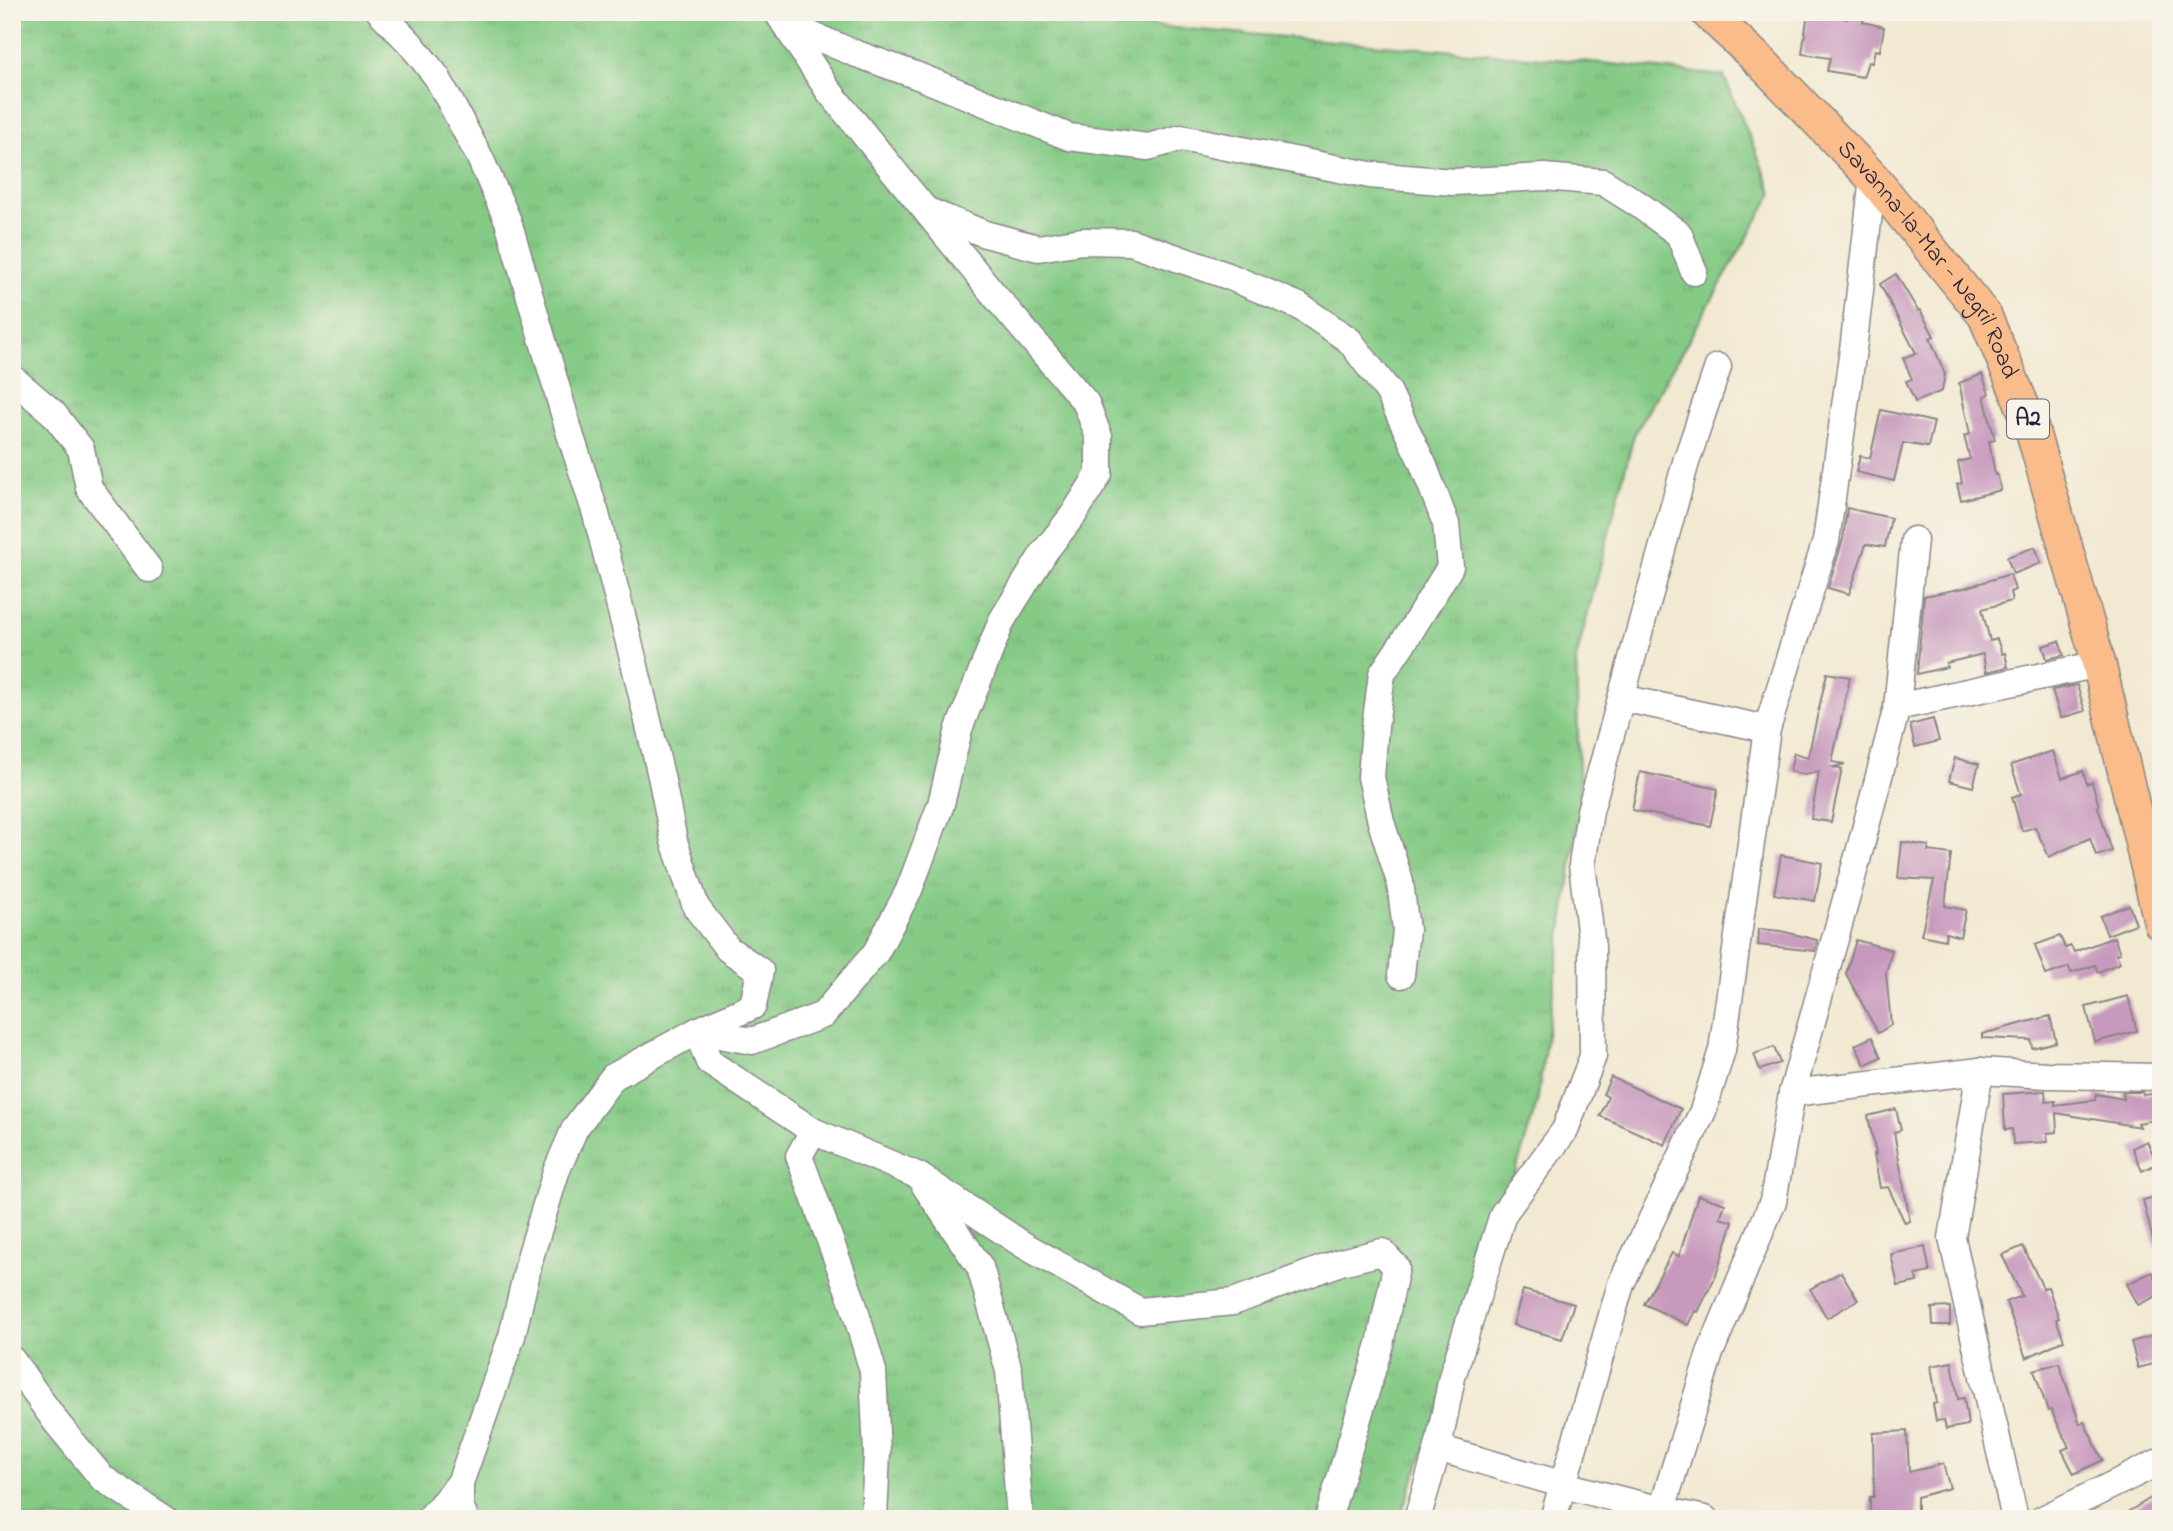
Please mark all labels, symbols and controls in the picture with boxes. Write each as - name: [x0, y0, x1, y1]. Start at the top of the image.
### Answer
- street label: Savanna-la-Mar - Negril Road: [1829, 133, 2027, 385]
- road number: A2: [2007, 400, 2049, 438]

